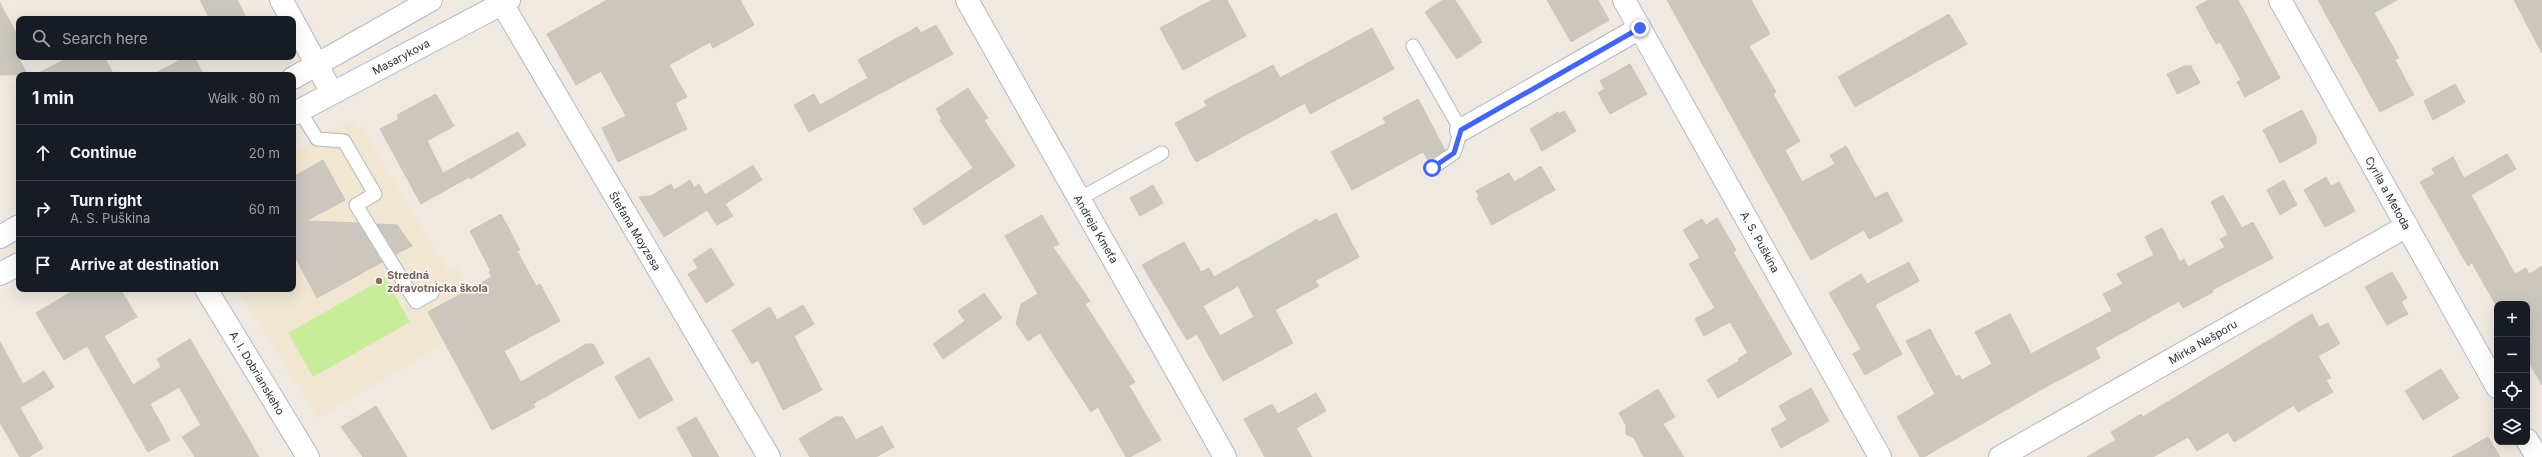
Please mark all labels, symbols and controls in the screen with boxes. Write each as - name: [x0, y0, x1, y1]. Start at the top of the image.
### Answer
- search box: [16, 16, 296, 60]
- route end: [1631, 19, 1649, 37]
- icon: search: [30, 27, 52, 49]
- text: Search here: [62, 29, 148, 48]
- street label: Masarykova: [370, 36, 432, 78]
- text: 1 min: [32, 88, 74, 108]
- text: Walk · 80 m: [208, 90, 280, 106]
- icon: ahead: [32, 142, 54, 164]
- text: Continue: [70, 143, 137, 162]
- text: 20 m: [249, 145, 280, 161]
- street label: Cyrila a Metoda: [2362, 154, 2414, 232]
- route start: [1423, 159, 1441, 177]
- street label: Štefana Moyzesa: [606, 189, 664, 273]
- text: Turn right: [70, 191, 142, 210]
- street label: Andreja Kmeťa: [1071, 192, 1121, 266]
- icon: right: [32, 198, 54, 220]
- text: 60 m: [249, 201, 280, 217]
- street label: A. S. Puškina: [1737, 209, 1783, 275]
- text: A. S. Puškina: [70, 210, 150, 226]
- icon: arrive: [32, 254, 54, 276]
- text: Arrive at destination: [70, 255, 219, 274]
- place label: Stredná zdravotnícka škola: [387, 268, 488, 295]
- marker: Stredná zdravotnícka škola: [374, 276, 384, 286]
- map controls: [2494, 301, 2530, 445]
- button: +: [2494, 301, 2530, 337]
- street label: Mirka Nešporu: [2166, 317, 2240, 367]
- street label: A. I. Dobrianskeho: [227, 329, 288, 418]
- button: −: [2494, 337, 2530, 373]
- button: locate: [2494, 373, 2530, 409]
- button: layers: [2494, 409, 2530, 445]

